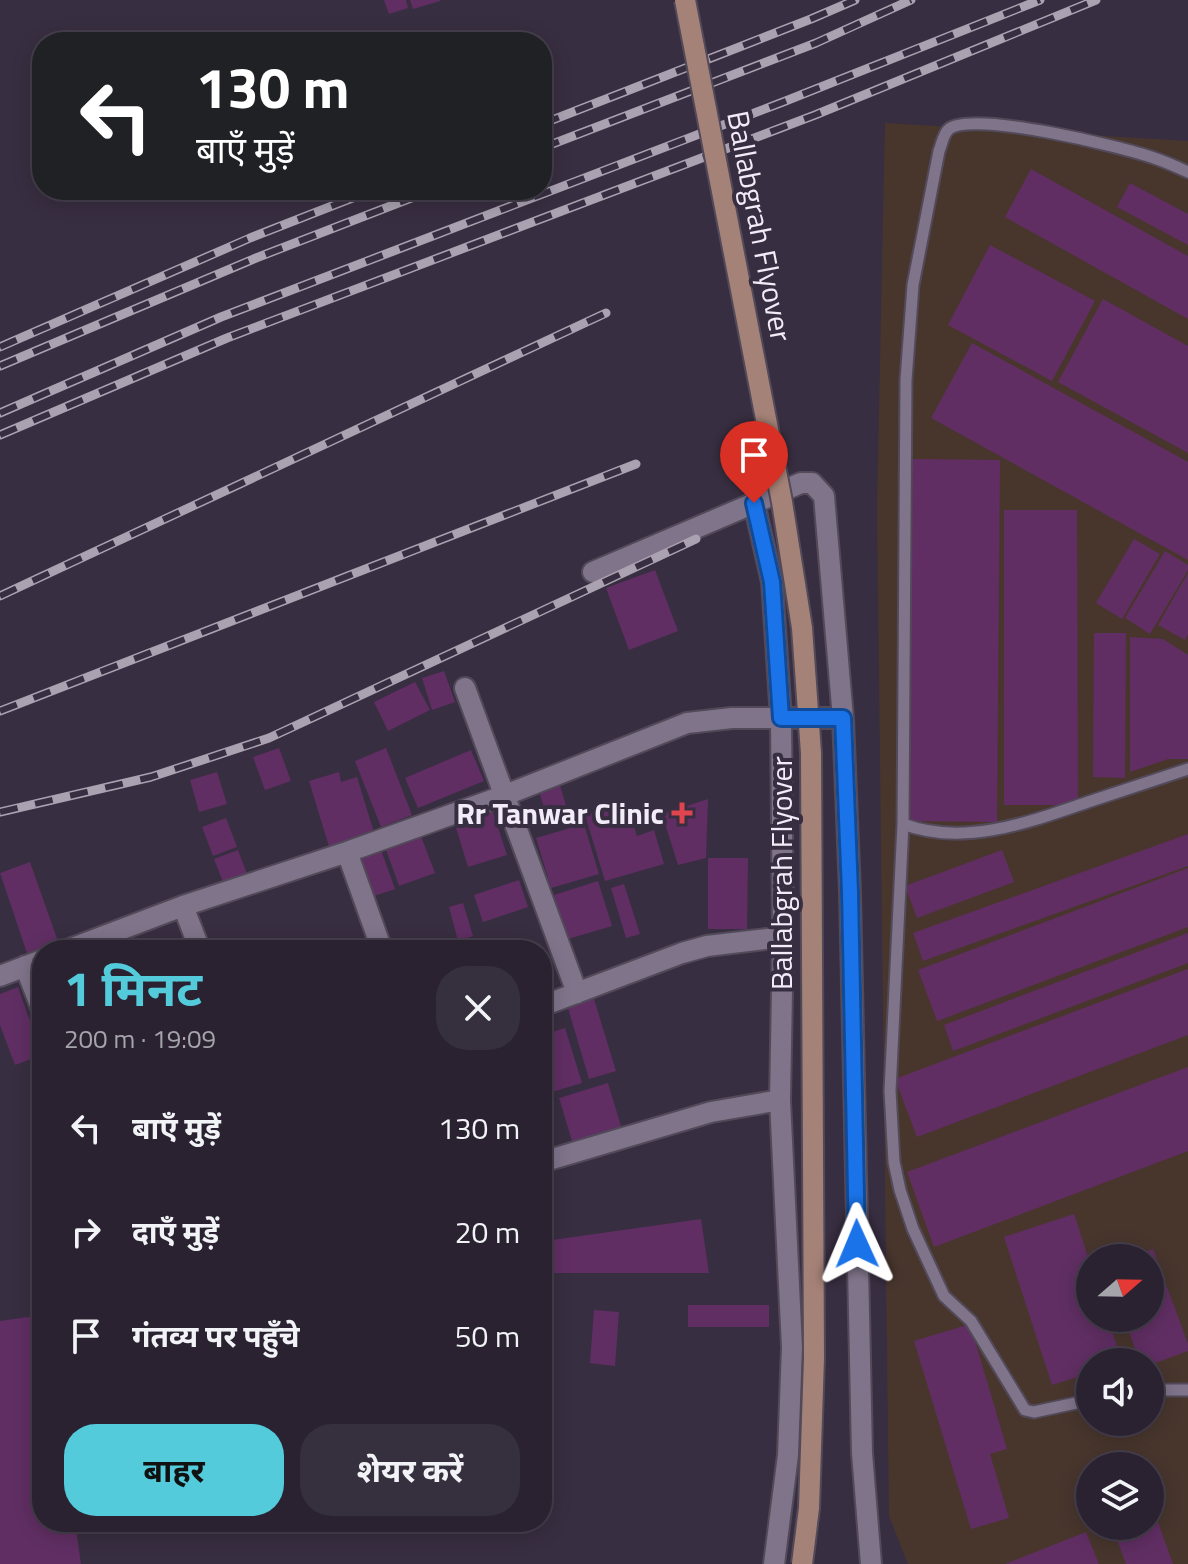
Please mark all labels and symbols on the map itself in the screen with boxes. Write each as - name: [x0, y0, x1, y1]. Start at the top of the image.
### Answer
- street label: Ballabgrah Flyover: [715, 107, 805, 345]
- pin: [720, 421, 788, 503]
- street label: Ballabgrah Flyover: [758, 756, 804, 990]
- place label: Rr Tanwar Clinic: [456, 790, 664, 836]
- marker: Rr Tanwar Clinic: [671, 802, 693, 824]
- position arrow: [815, 1202, 899, 1286]
- north arrow: [1076, 1244, 1164, 1332]

